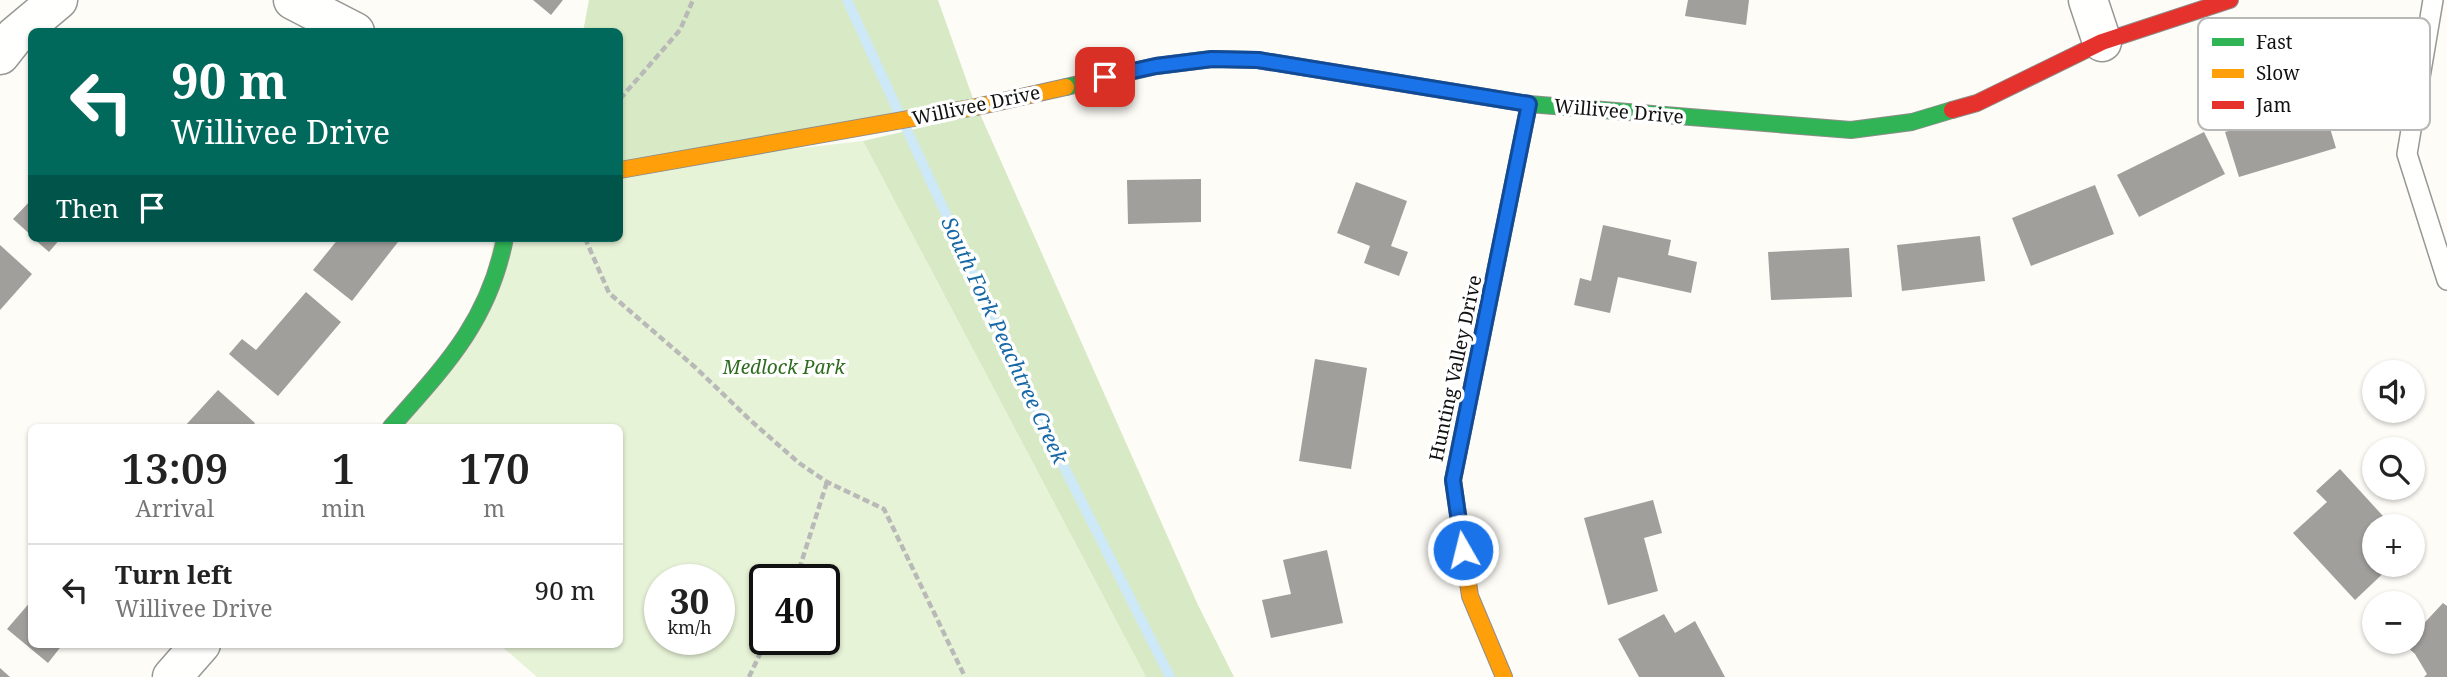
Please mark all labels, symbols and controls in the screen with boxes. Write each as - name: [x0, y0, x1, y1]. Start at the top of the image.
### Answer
- legend: [2198, 18, 2430, 130]
- text: Fast: [2256, 29, 2293, 55]
- text: 90 m: [171, 47, 287, 113]
- pin: [1075, 47, 1135, 107]
- icon: left: [56, 56, 147, 147]
- icon: arrive: [1086, 58, 1124, 96]
- text: Slow: [2256, 60, 2300, 86]
- street label: Willivee Drive: [910, 79, 1042, 131]
- street label: Willivee Drive: [1553, 92, 1685, 130]
- text: Jam: [2255, 92, 2291, 118]
- text: Willivee Drive: [171, 110, 390, 153]
- icon: arrive: [133, 189, 171, 227]
- text: Then: [56, 190, 119, 226]
- water label: South Fork Peachtree Creek: [935, 212, 1075, 469]
- street label: Hunting Valley Drive: [1423, 273, 1487, 463]
- park label: Medlock Park: [722, 354, 846, 380]
- map controls: [2362, 360, 2425, 654]
- button: sound: [2362, 360, 2425, 423]
- button: search: [2362, 437, 2425, 500]
- text: 13:09: [121, 439, 228, 496]
- text: 1: [332, 439, 355, 496]
- text: 170: [459, 439, 530, 496]
- text: Arrival: [135, 492, 214, 524]
- text: min: [322, 492, 366, 524]
- text: m: [483, 492, 505, 524]
- position arrow: [1426, 513, 1500, 587]
- button: +: [2362, 514, 2425, 577]
- text: Turn left: [115, 556, 232, 592]
- speed limit sign: 40: [749, 564, 840, 655]
- icon: left: [56, 571, 94, 609]
- text: 90 m: [535, 572, 595, 608]
- text: 30: [670, 577, 709, 624]
- button: −: [2362, 591, 2425, 654]
- text: Willivee Drive: [115, 592, 273, 624]
- text: km/h: [667, 615, 712, 639]

